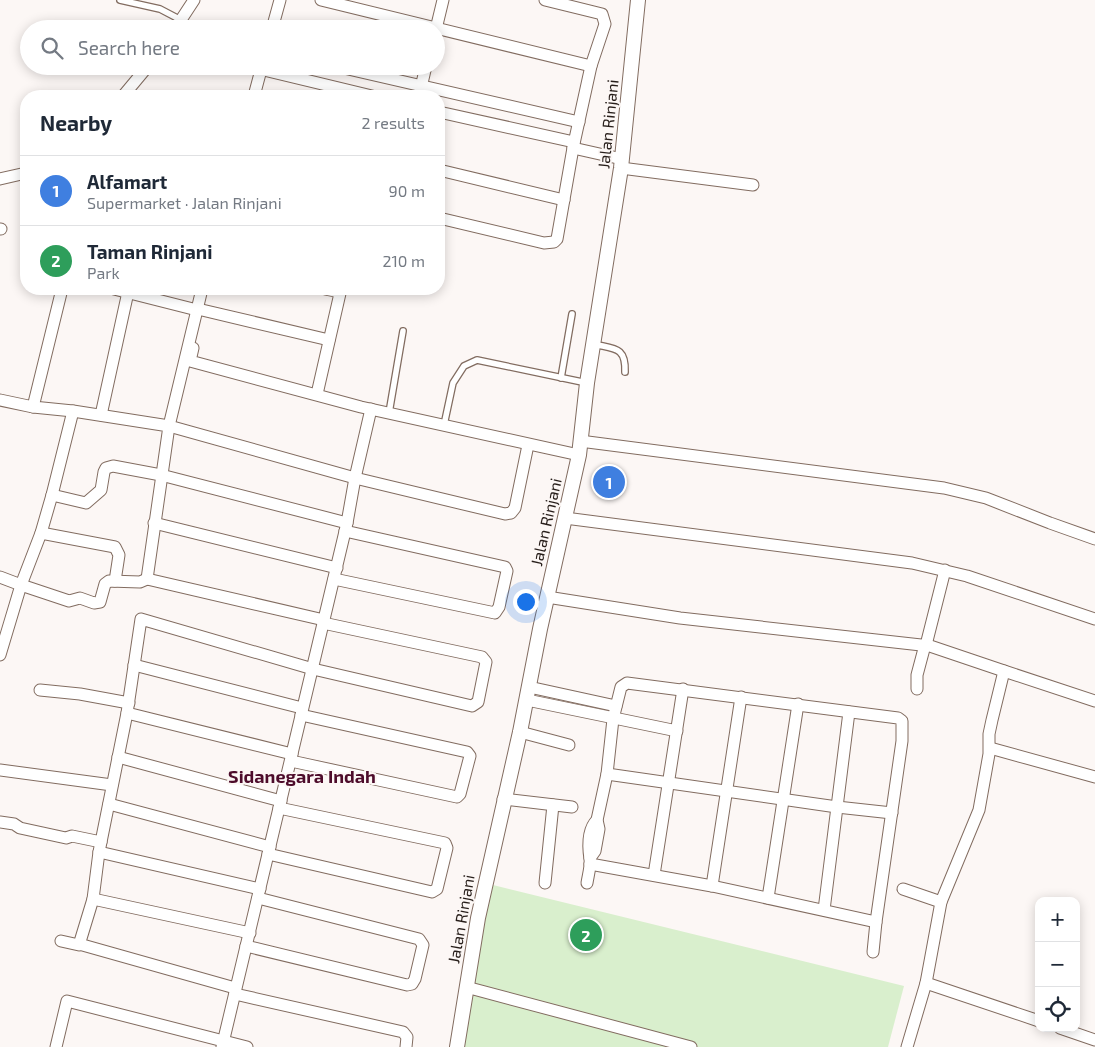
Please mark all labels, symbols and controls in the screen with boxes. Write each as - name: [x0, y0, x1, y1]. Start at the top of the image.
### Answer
- search box: [20, 20, 445, 75]
- icon: search: [38, 34, 66, 62]
- text: Search here: [78, 36, 180, 59]
- street label: Jalan Rinjani: [593, 78, 623, 170]
- text: Nearby: [40, 110, 112, 135]
- text: 2 results: [362, 113, 425, 132]
- text: Alfamart: [87, 170, 167, 193]
- text: 1: [53, 181, 59, 200]
- text: 90 m: [389, 181, 425, 200]
- text: Supermarket · Jalan Rinjani: [87, 193, 282, 212]
- text: Taman Rinjani: [87, 240, 212, 263]
- text: 2: [51, 251, 61, 270]
- text: 210 m: [382, 251, 425, 270]
- text: Park: [87, 263, 120, 282]
- pin: 1: [593, 463, 625, 501]
- street label: Jalan Rinjani: [526, 476, 566, 568]
- your location: [513, 589, 539, 615]
- district label: Sidanegara Indah: [228, 765, 376, 787]
- street label: Jalan Rinjani: [443, 873, 479, 965]
- map controls: [1035, 897, 1080, 1032]
- button: +: [1035, 897, 1080, 942]
- pin: 2: [570, 916, 602, 954]
- button: −: [1035, 942, 1080, 987]
- button: locate: [1035, 987, 1080, 1032]

